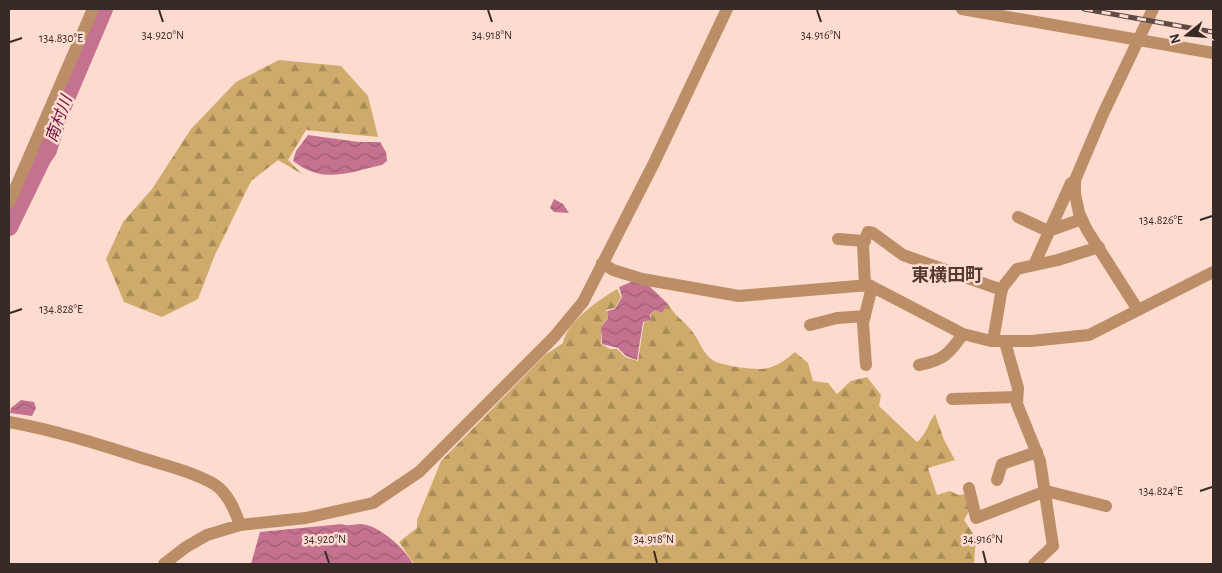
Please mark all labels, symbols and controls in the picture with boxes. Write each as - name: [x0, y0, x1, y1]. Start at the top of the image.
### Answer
- north arrow: [1162, 10, 1212, 60]
- text: 34.920°N: [142, 29, 184, 41]
- text: 34.918°N: [472, 29, 512, 41]
- text: 34.916°N: [801, 29, 841, 41]
- text: 134.830°E: [39, 32, 83, 44]
- text: N: [1167, 32, 1184, 45]
- water label: 南村川: [42, 91, 75, 144]
- text: 134.826°E: [1139, 214, 1183, 226]
- district label: 東横田町: [911, 265, 983, 285]
- text: 134.828°E: [39, 303, 83, 315]
- text: 134.824°E: [1139, 485, 1183, 497]
- text: 34.920°N: [304, 533, 346, 545]
- text: 34.918°N: [634, 533, 674, 545]
- text: 34.916°N: [963, 533, 1003, 545]

